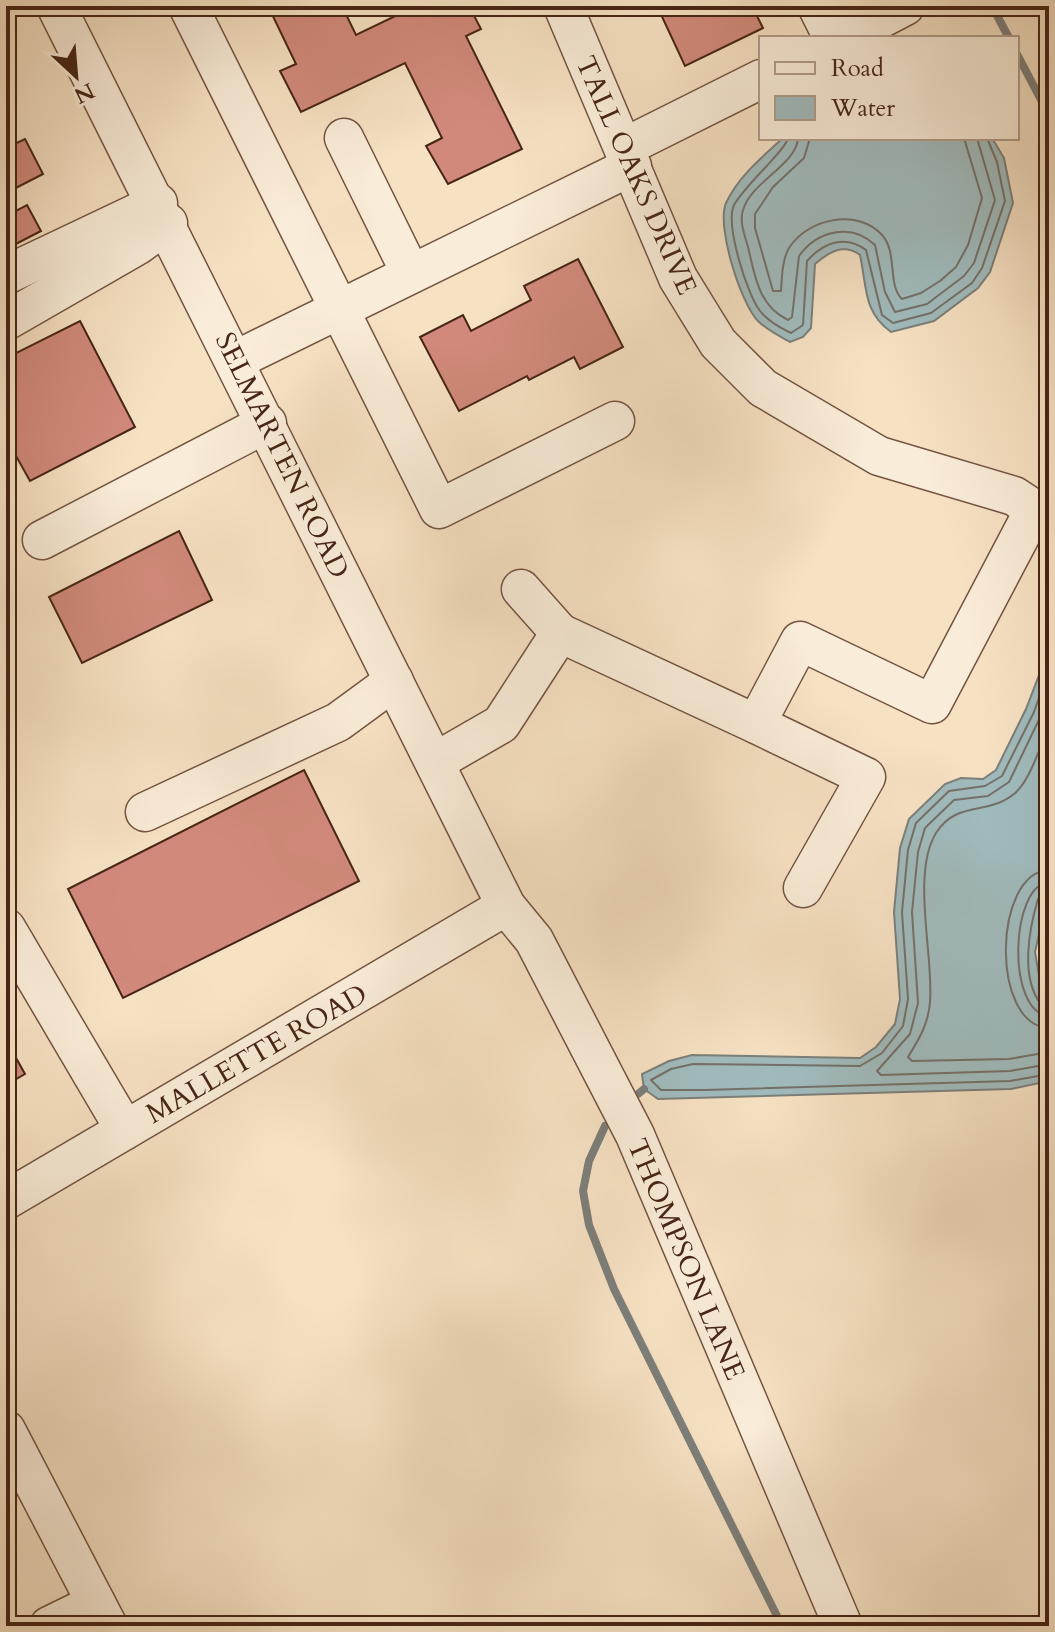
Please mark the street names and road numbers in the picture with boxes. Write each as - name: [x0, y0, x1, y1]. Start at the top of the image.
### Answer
- street label: TALL OAKS DRIVE: [566, 50, 706, 301]
- street label: SELMARTEN ROAD: [206, 326, 358, 585]
- street label: MALLETTE ROAD: [139, 975, 374, 1133]
- street label: THOMPSON LANE: [618, 1133, 754, 1386]

